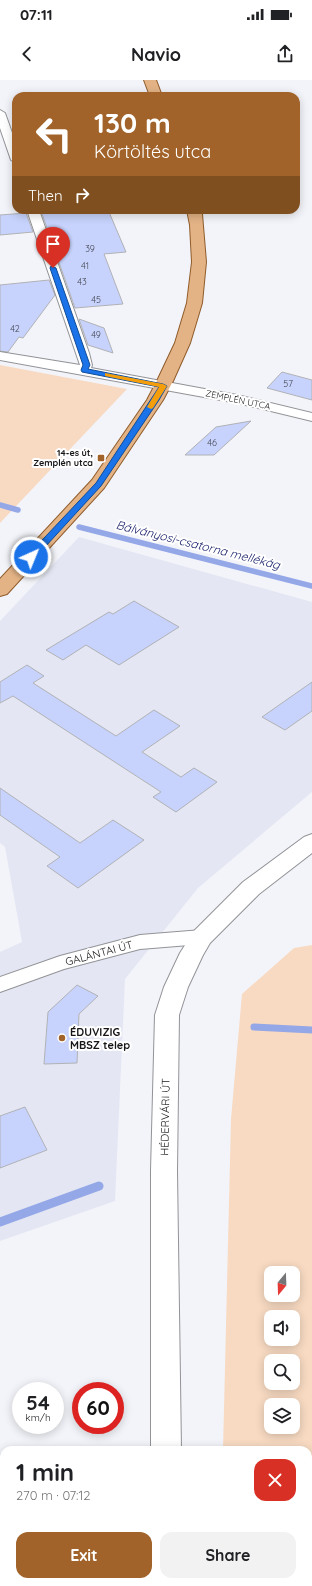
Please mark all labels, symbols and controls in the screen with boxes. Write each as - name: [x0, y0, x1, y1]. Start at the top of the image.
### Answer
- text: 07:11: [20, 5, 53, 24]
- icon: back: [16, 43, 38, 65]
- text: Navio: [131, 43, 181, 66]
- icon: share: [274, 43, 296, 65]
- text: 130 m: [94, 105, 171, 140]
- icon: left: [28, 108, 80, 160]
- text: Körtöltés utca: [94, 140, 211, 163]
- icon: right: [71, 184, 93, 206]
- text: Then: [28, 186, 63, 205]
- pin: [36, 227, 70, 268]
- icon: arrive: [42, 233, 64, 255]
- house number: 39: [85, 243, 95, 254]
- house number: 41: [81, 260, 89, 271]
- house number: 43: [77, 276, 87, 287]
- house number: 45: [91, 294, 101, 305]
- house number: 42: [10, 323, 20, 334]
- house number: 49: [91, 329, 101, 340]
- house number: 57: [283, 378, 293, 389]
- street label: ZEMPLÉN UTCA: [205, 387, 272, 412]
- house number: 46: [207, 437, 217, 448]
- place label: 14-es út, Zemplén utca: [33, 447, 93, 468]
- marker: 14-es út, Zemplén utca: [96, 453, 106, 463]
- water label: Bálványosi-csatorna mellékág: [115, 517, 283, 573]
- position arrow: [10.0, 536, 52.0, 578]
- street label: GALÁNTAI ÚT: [64, 937, 135, 969]
- place label: ÉDUVIZIG MBSZ telep: [70, 1025, 130, 1052]
- marker: ÉDUVIZIG MBSZ telep: [57, 1033, 67, 1043]
- street label: HÉDERVÁRI ÚT: [157, 1078, 173, 1156]
- north arrow: [264, 1266, 300, 1302]
- map controls: [264, 1266, 300, 1434]
- button: sound: [264, 1310, 300, 1346]
- button: search: [264, 1354, 300, 1390]
- speed limit sign: 60: [72, 1382, 124, 1434]
- text: 54: [26, 1390, 50, 1415]
- button: layers: [264, 1398, 300, 1434]
- text: km/h: [25, 1411, 51, 1424]
- text: 1 min: [16, 1457, 74, 1487]
- button: close: [254, 1459, 296, 1501]
- text: 270 m · 07:12: [16, 1487, 91, 1503]
- button: Exit: [16, 1532, 152, 1578]
- button: Share: [160, 1532, 296, 1578]

